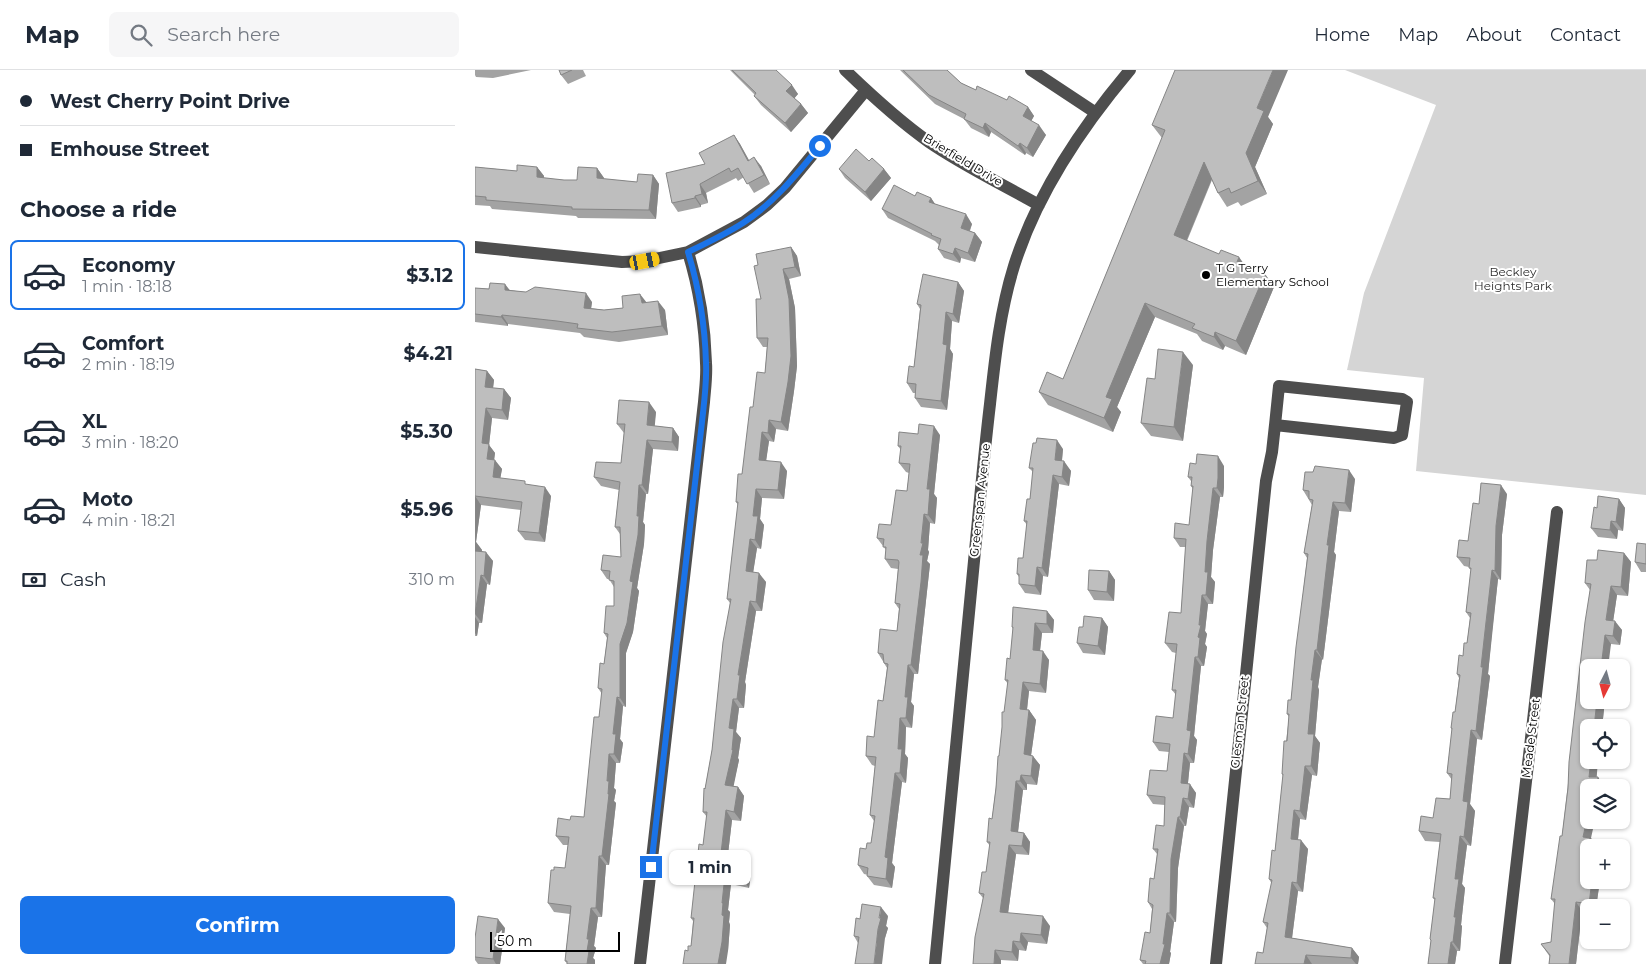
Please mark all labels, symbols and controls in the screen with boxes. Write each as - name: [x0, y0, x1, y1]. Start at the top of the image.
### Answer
- search box: [109, 12, 459, 57]
- text: Map: [25, 20, 79, 49]
- icon: search: [127, 21, 155, 49]
- text: Search here: [167, 23, 280, 46]
- text: Home: [1314, 24, 1370, 46]
- text: Map: [1398, 24, 1438, 46]
- text: About: [1466, 24, 1522, 46]
- text: Contact: [1550, 24, 1621, 46]
- text: West Cherry Point Drive: [50, 90, 290, 113]
- street label: Brierfield Drive: [921, 130, 1006, 189]
- route start: [809, 135, 831, 157]
- text: Emhouse Street: [50, 138, 210, 161]
- text: Choose a ride: [20, 196, 177, 223]
- car: [628, 251, 661, 271]
- icon: car: [22, 253, 67, 298]
- text: Economy: [82, 254, 175, 277]
- place label: T G Terry Elementary School: [1216, 260, 1329, 289]
- text: $3.12: [406, 264, 453, 287]
- park label: Beckley Heights Park: [1474, 264, 1553, 293]
- marker: T G Terry Elementary School: [1200, 269, 1212, 281]
- text: 1 min · 18:18: [82, 277, 172, 296]
- icon: car: [22, 331, 67, 376]
- text: Comfort: [82, 332, 164, 355]
- text: $4.21: [403, 342, 453, 365]
- text: 2 min · 18:19: [82, 355, 175, 374]
- icon: car: [22, 409, 67, 454]
- text: XL: [82, 410, 107, 433]
- text: $5.30: [400, 420, 453, 443]
- text: 3 min · 18:20: [82, 433, 179, 452]
- street label: Greenspan Avenue: [966, 442, 993, 557]
- icon: car: [22, 487, 67, 532]
- text: Moto: [82, 488, 133, 511]
- text: $5.96: [400, 498, 453, 521]
- text: 4 min · 18:21: [82, 511, 176, 530]
- icon: cash: [20, 566, 48, 594]
- text: Cash: [60, 568, 107, 591]
- text: 310 m: [408, 570, 455, 589]
- north arrow: [1580, 659, 1630, 709]
- map controls: [1580, 659, 1630, 949]
- street label: Glesman Street: [1227, 675, 1252, 769]
- street label: Meade Street: [1518, 697, 1543, 779]
- button: locate: [1580, 719, 1630, 769]
- button: layers: [1580, 779, 1630, 829]
- button: +: [1580, 839, 1630, 889]
- callout: 1 min: [669, 850, 751, 884]
- route end: [640, 856, 662, 878]
- text: 1 min: [688, 858, 732, 877]
- button: Confirm: [20, 896, 455, 954]
- button: −: [1580, 899, 1630, 949]
- scale bar: [490, 929, 620, 952]
- text: 50 m: [497, 932, 533, 950]

